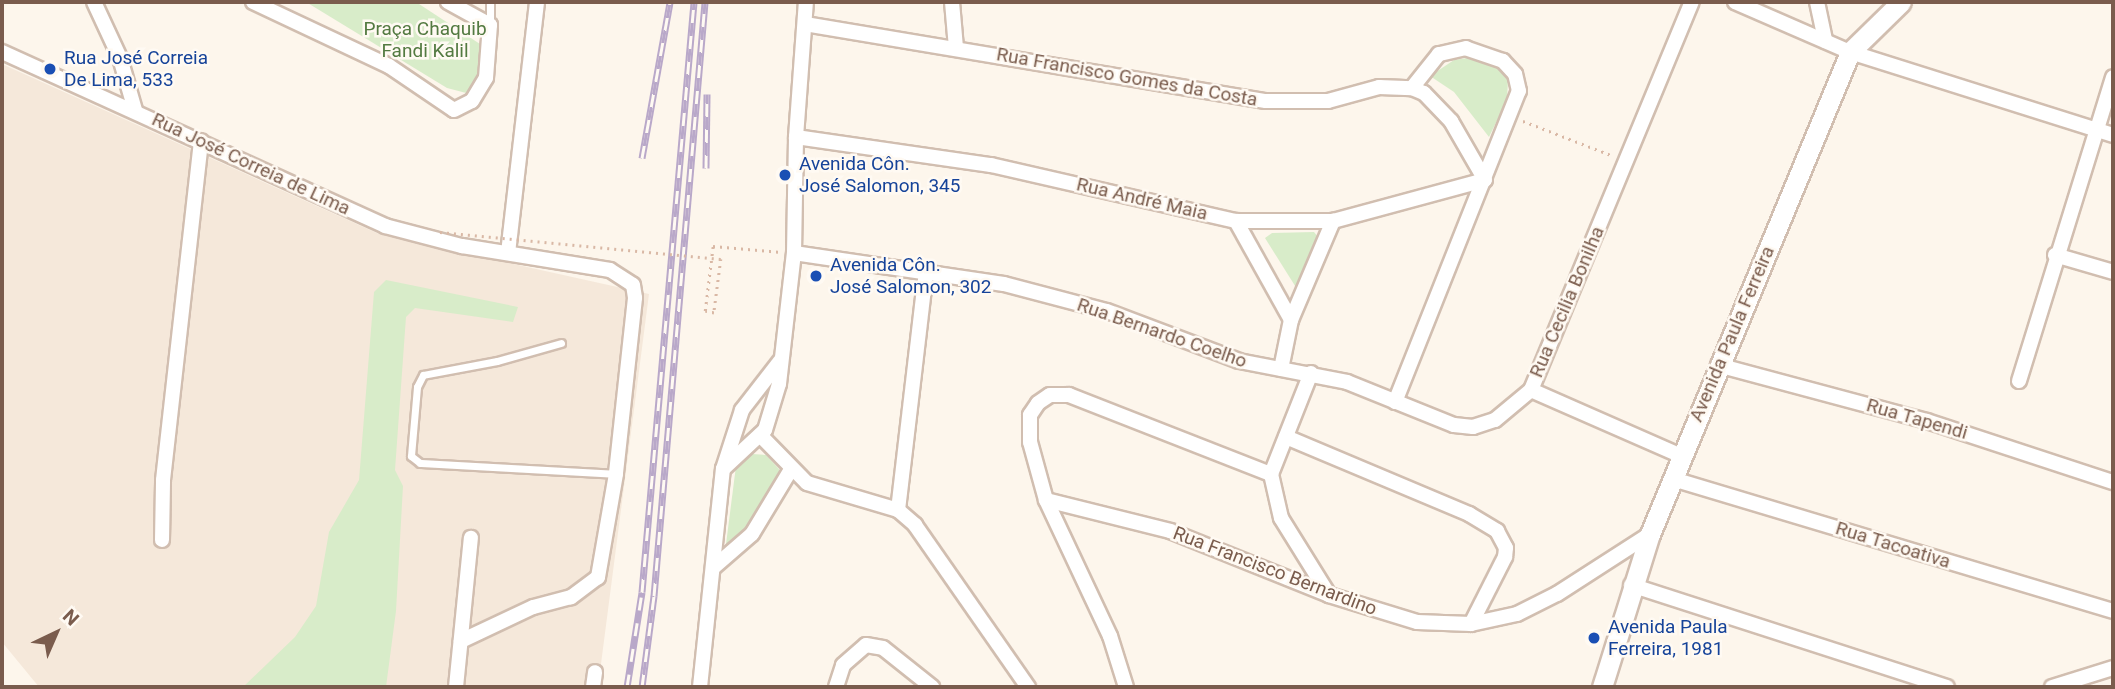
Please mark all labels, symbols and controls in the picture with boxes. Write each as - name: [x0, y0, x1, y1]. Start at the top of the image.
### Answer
- park label: Praça Chaquib Fandi Kalil: [363, 18, 487, 62]
- street label: Rua Francisco Gomes da Costa: [995, 43, 1259, 111]
- place label: Rua José Correia De Lima, 533: [64, 47, 208, 91]
- marker: Rua José Correia De Lima, 533: [42, 61, 58, 77]
- street label: Rua José Correia de Lima: [148, 108, 354, 220]
- place label: Avenida Côn. José Salomon, 345: [799, 153, 960, 197]
- marker: Avenida Côn. José Salomon, 345: [777, 167, 793, 183]
- street label: Rua André Maia: [1074, 173, 1210, 225]
- street label: Rua Cecilia Bonilha: [1525, 223, 1609, 381]
- street label: Avenida Paula Ferreira: [1685, 243, 1779, 425]
- place label: Avenida Côn. José Salomon, 302: [830, 254, 991, 298]
- marker: Avenida Côn. José Salomon, 302: [808, 268, 824, 284]
- street label: Rua Bernardo Coelho: [1074, 293, 1250, 373]
- street label: Rua Tapendi: [1864, 394, 1970, 444]
- street label: Rua Tacoativa: [1833, 517, 1953, 573]
- street label: Rua Francisco Bernardino: [1170, 522, 1380, 620]
- north arrow: [21, 598, 91, 668]
- text: N: [58, 605, 84, 630]
- place label: Avenida Paula Ferreira, 1981: [1608, 616, 1728, 660]
- marker: Avenida Paula Ferreira, 1981: [1586, 630, 1602, 646]

